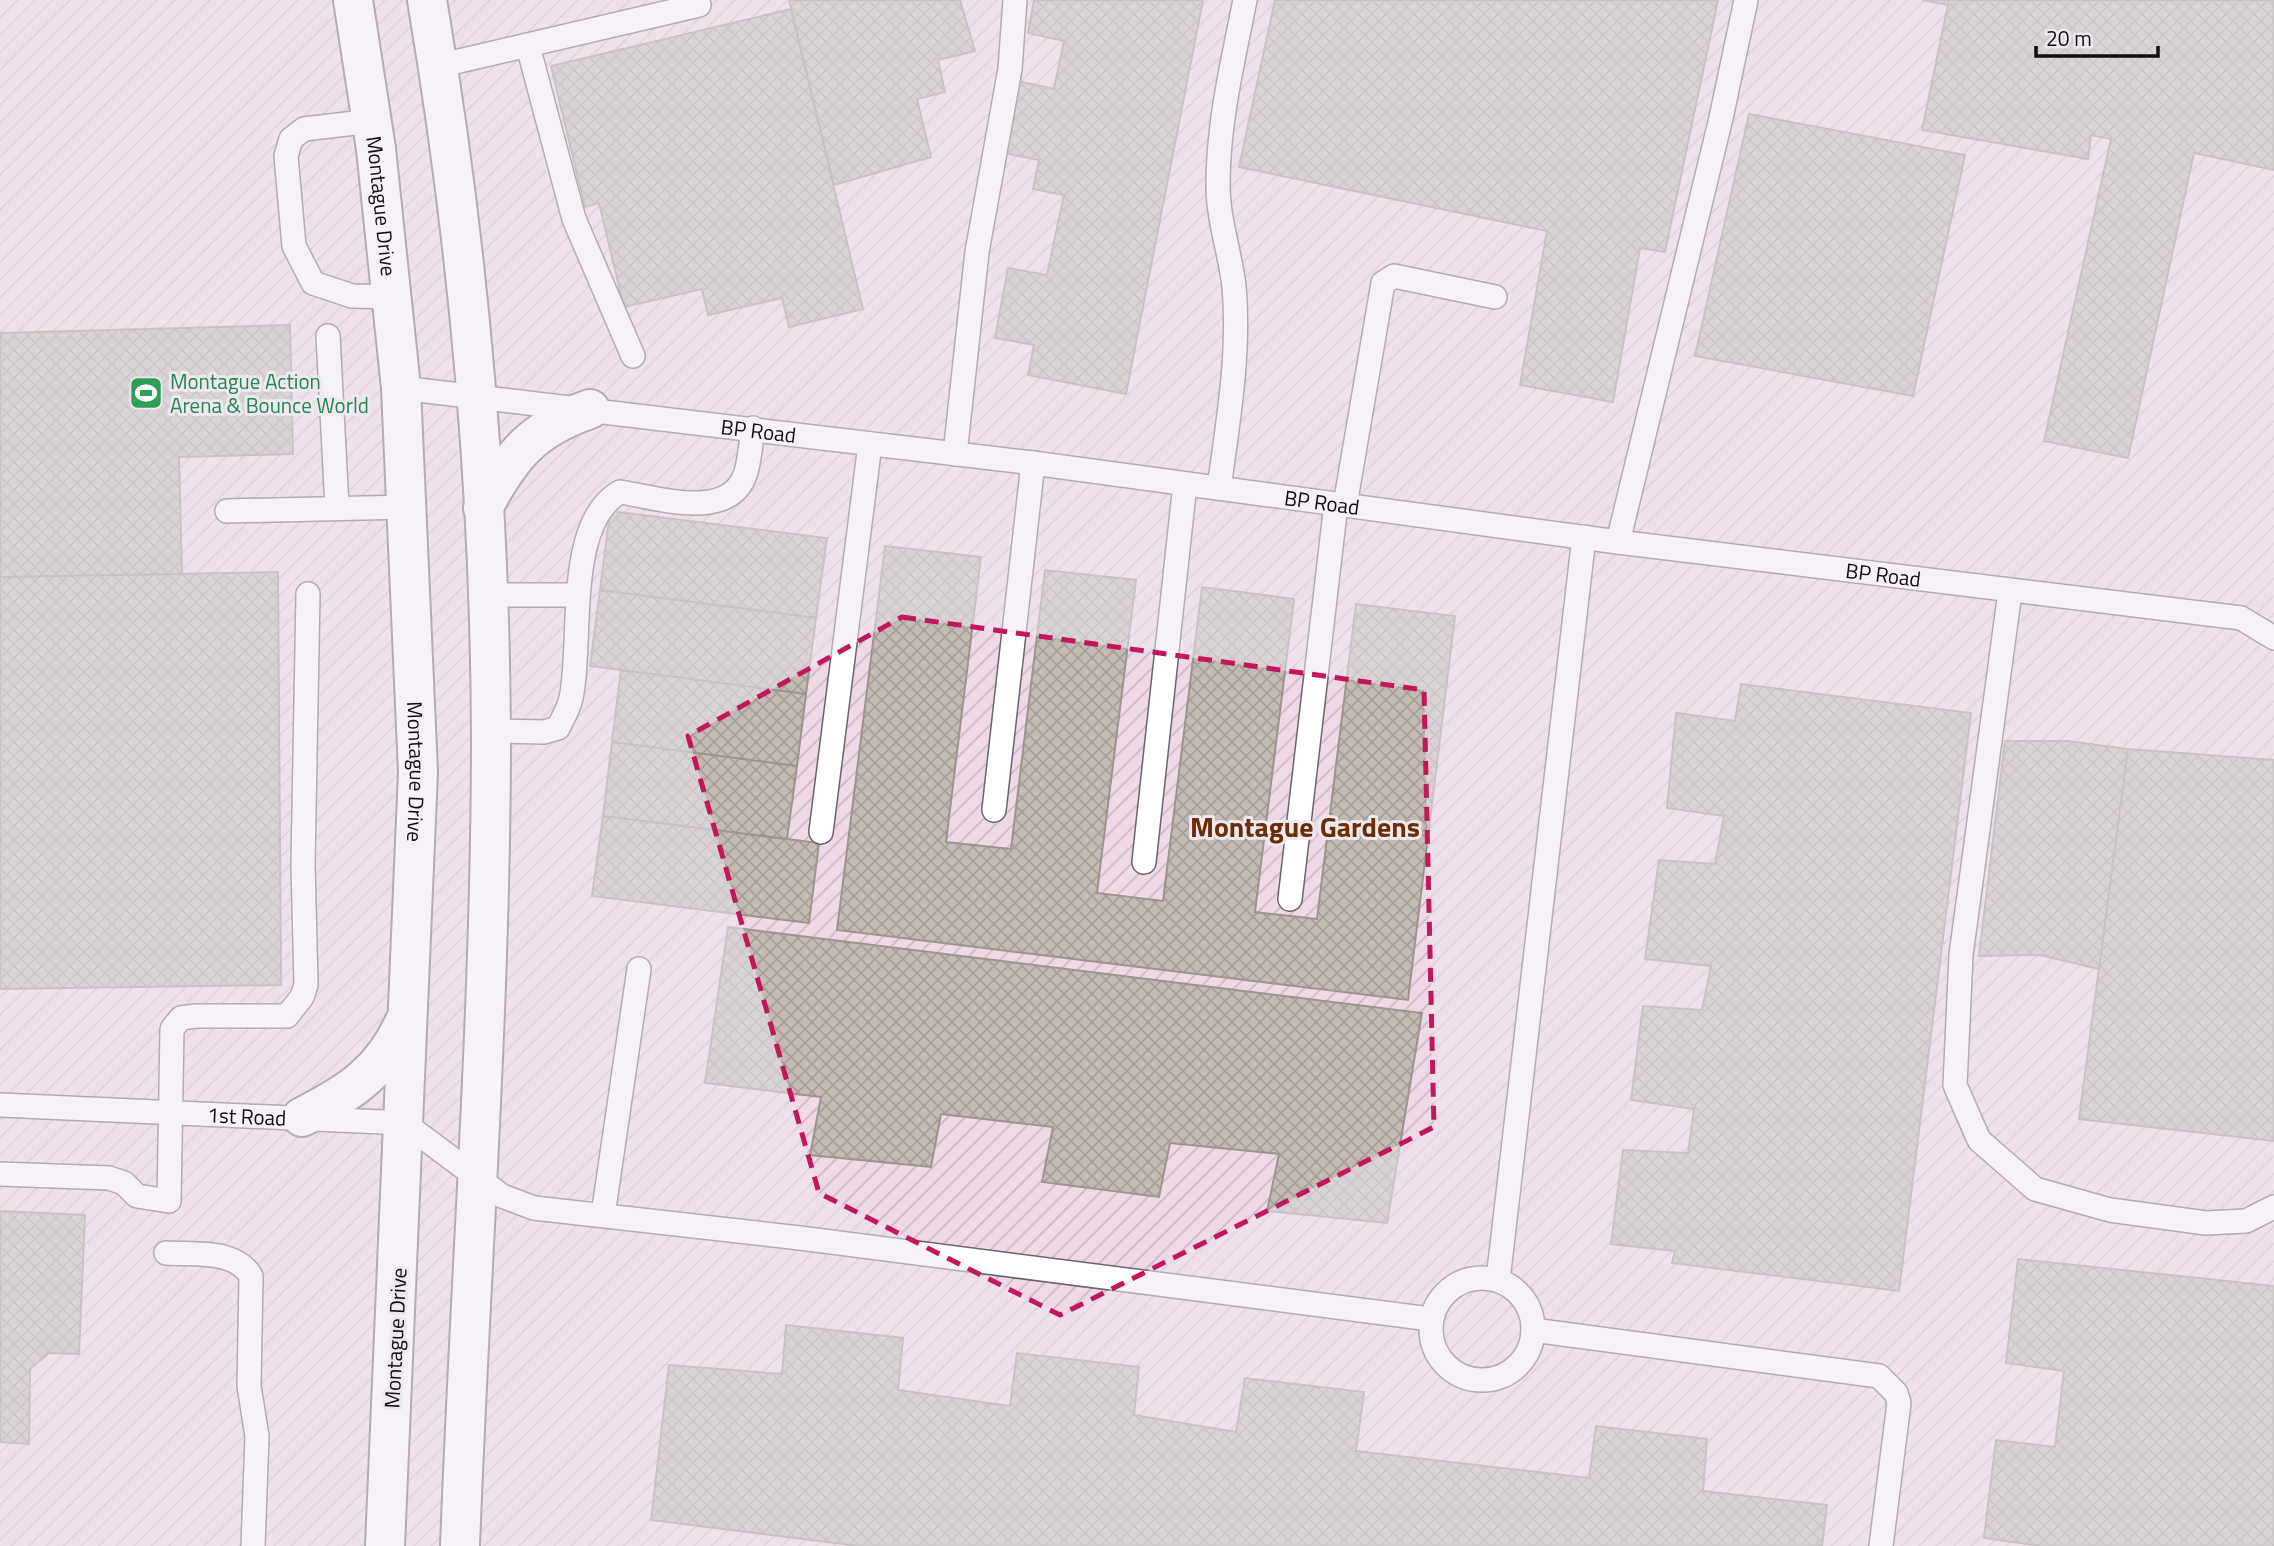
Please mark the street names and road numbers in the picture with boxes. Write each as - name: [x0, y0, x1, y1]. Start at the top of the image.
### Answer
- street label: Montague Drive: [358, 133, 405, 278]
- street label: BP Road: [719, 410, 798, 451]
- street label: BP Road: [1282, 481, 1361, 523]
- street label: BP Road: [1844, 554, 1923, 595]
- street label: Montague Drive: [399, 700, 434, 843]
- street label: 1st Road: [207, 1098, 287, 1134]
- street label: Montague Drive: [375, 1267, 415, 1409]

